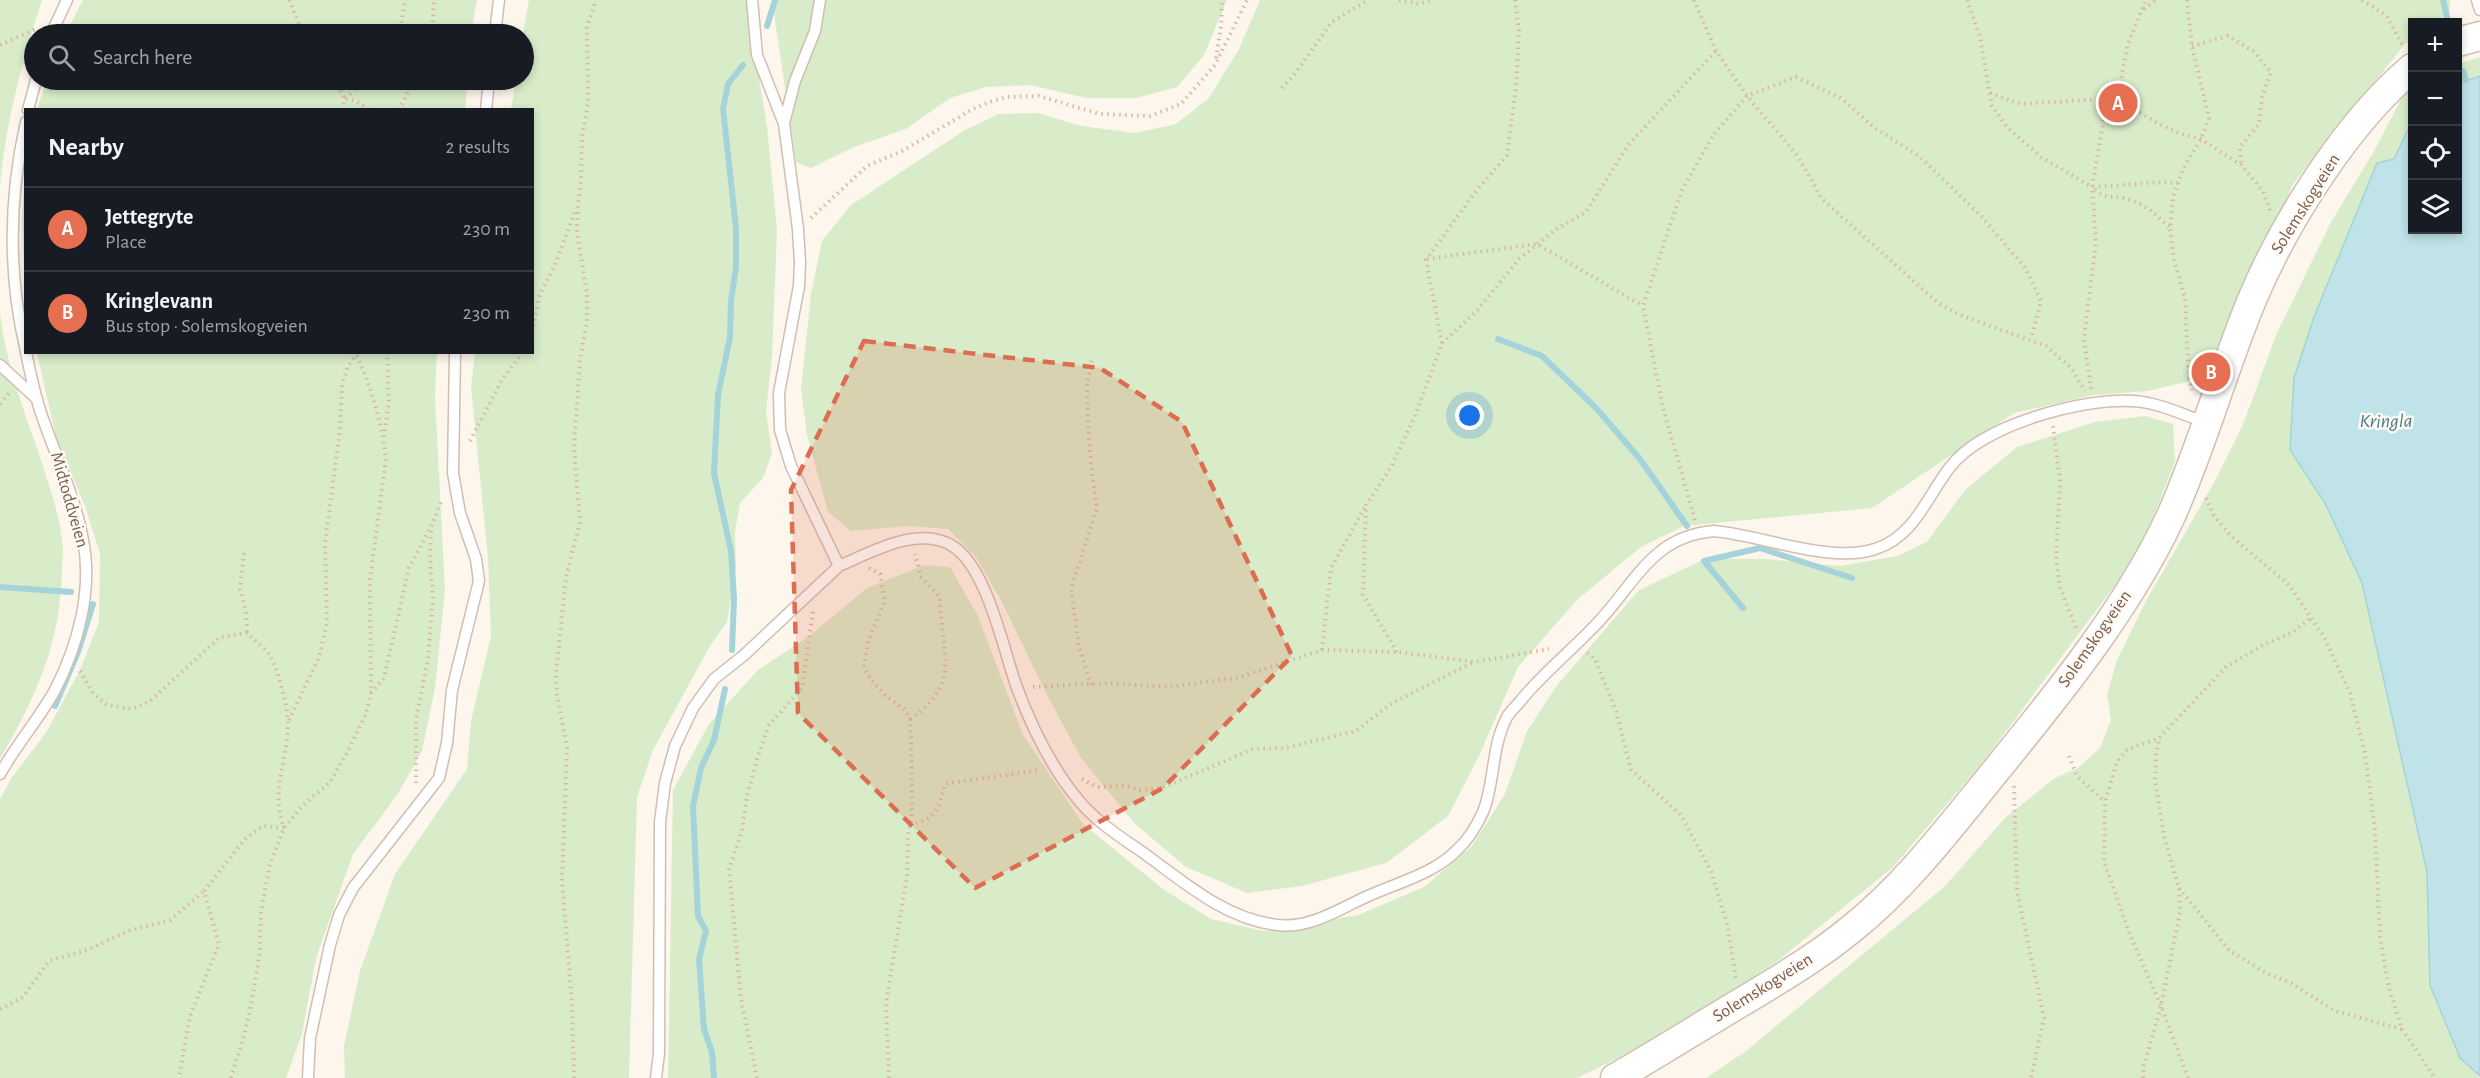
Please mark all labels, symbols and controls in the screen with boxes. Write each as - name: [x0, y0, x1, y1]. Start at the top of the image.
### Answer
- map controls: [2408, 18, 2462, 234]
- button: +: [2408, 18, 2462, 72]
- search box: [24, 24, 534, 90]
- icon: search: [45, 41, 78, 74]
- text: Search here: [93, 46, 192, 68]
- button: −: [2408, 72, 2462, 126]
- pin: A: [2098, 80, 2138, 126]
- button: locate: [2408, 126, 2462, 180]
- text: Nearby: [48, 134, 124, 160]
- text: 2 results: [446, 137, 510, 157]
- street label: Solemskogveien: [2268, 151, 2344, 257]
- button: layers: [2408, 180, 2462, 234]
- text: Jettegryte: [105, 206, 193, 228]
- text: A: [62, 219, 74, 239]
- text: 230 m: [463, 219, 510, 239]
- text: Place: [105, 232, 146, 252]
- text: Kringlevann: [105, 290, 213, 312]
- text: B: [62, 303, 73, 323]
- text: 230 m: [463, 303, 510, 323]
- text: Bus stop · Solemskogveien: [105, 316, 308, 336]
- pin: B: [2192, 350, 2230, 394]
- your location: [1455, 401, 1484, 430]
- water label: Kringla: [2359, 411, 2413, 431]
- street label: Midtoddveien: [47, 450, 91, 550]
- street label: Solemskogveien: [2055, 587, 2135, 691]
- street label: Solemskogveien: [1710, 950, 1816, 1026]

